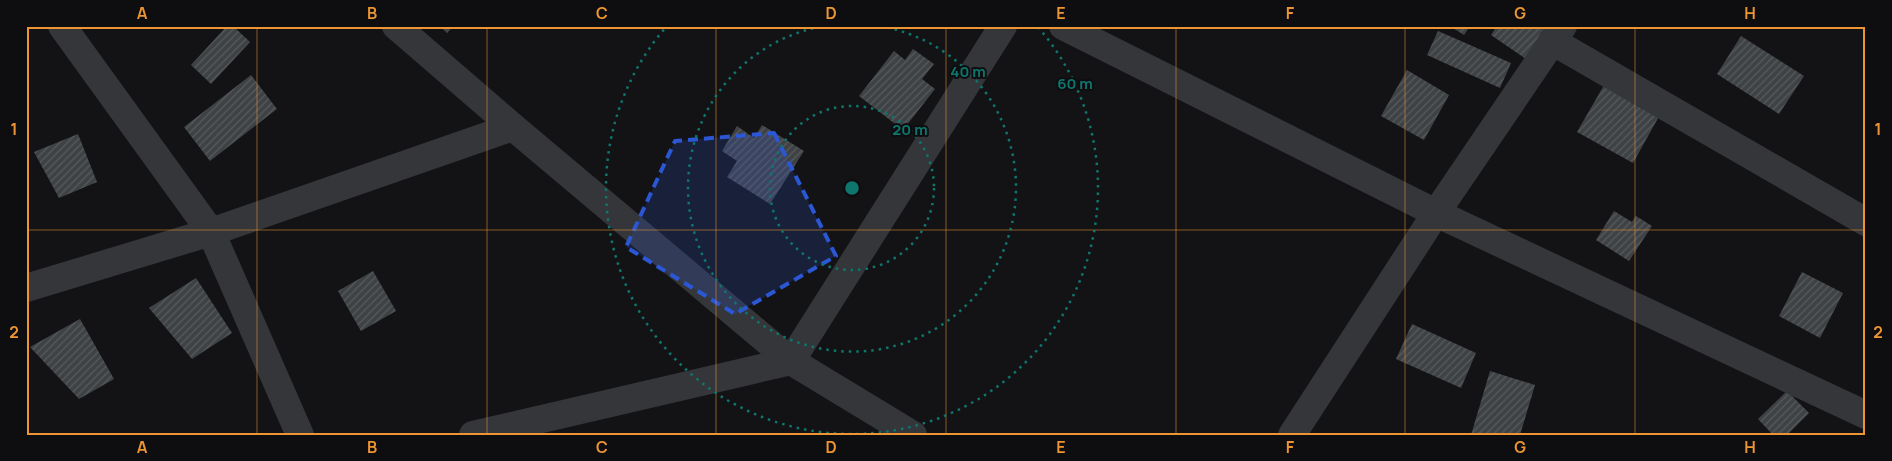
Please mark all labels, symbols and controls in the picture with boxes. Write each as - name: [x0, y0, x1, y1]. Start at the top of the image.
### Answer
- text: A: [137, 2, 148, 24]
- text: B: [367, 2, 377, 24]
- text: C: [596, 2, 608, 24]
- text: D: [825, 2, 837, 24]
- text: E: [1056, 2, 1066, 24]
- text: F: [1286, 2, 1295, 24]
- text: G: [1514, 2, 1526, 24]
- text: H: [1744, 2, 1756, 24]
- text: 40 m: [950, 61, 986, 82]
- text: 60 m: [1057, 73, 1093, 94]
- text: 1: [10, 118, 18, 140]
- text: 1: [1874, 118, 1882, 140]
- text: 20 m: [892, 119, 928, 140]
- centre of rings: [843, 179, 861, 197]
- text: 2: [9, 321, 19, 343]
- text: 2: [1873, 321, 1883, 343]
- text: A: [137, 436, 148, 458]
- text: B: [367, 436, 377, 458]
- text: C: [596, 436, 608, 458]
- text: D: [825, 436, 837, 458]
- text: E: [1056, 436, 1066, 458]
- text: F: [1286, 436, 1295, 458]
- text: G: [1514, 436, 1526, 458]
- text: H: [1744, 436, 1756, 458]

